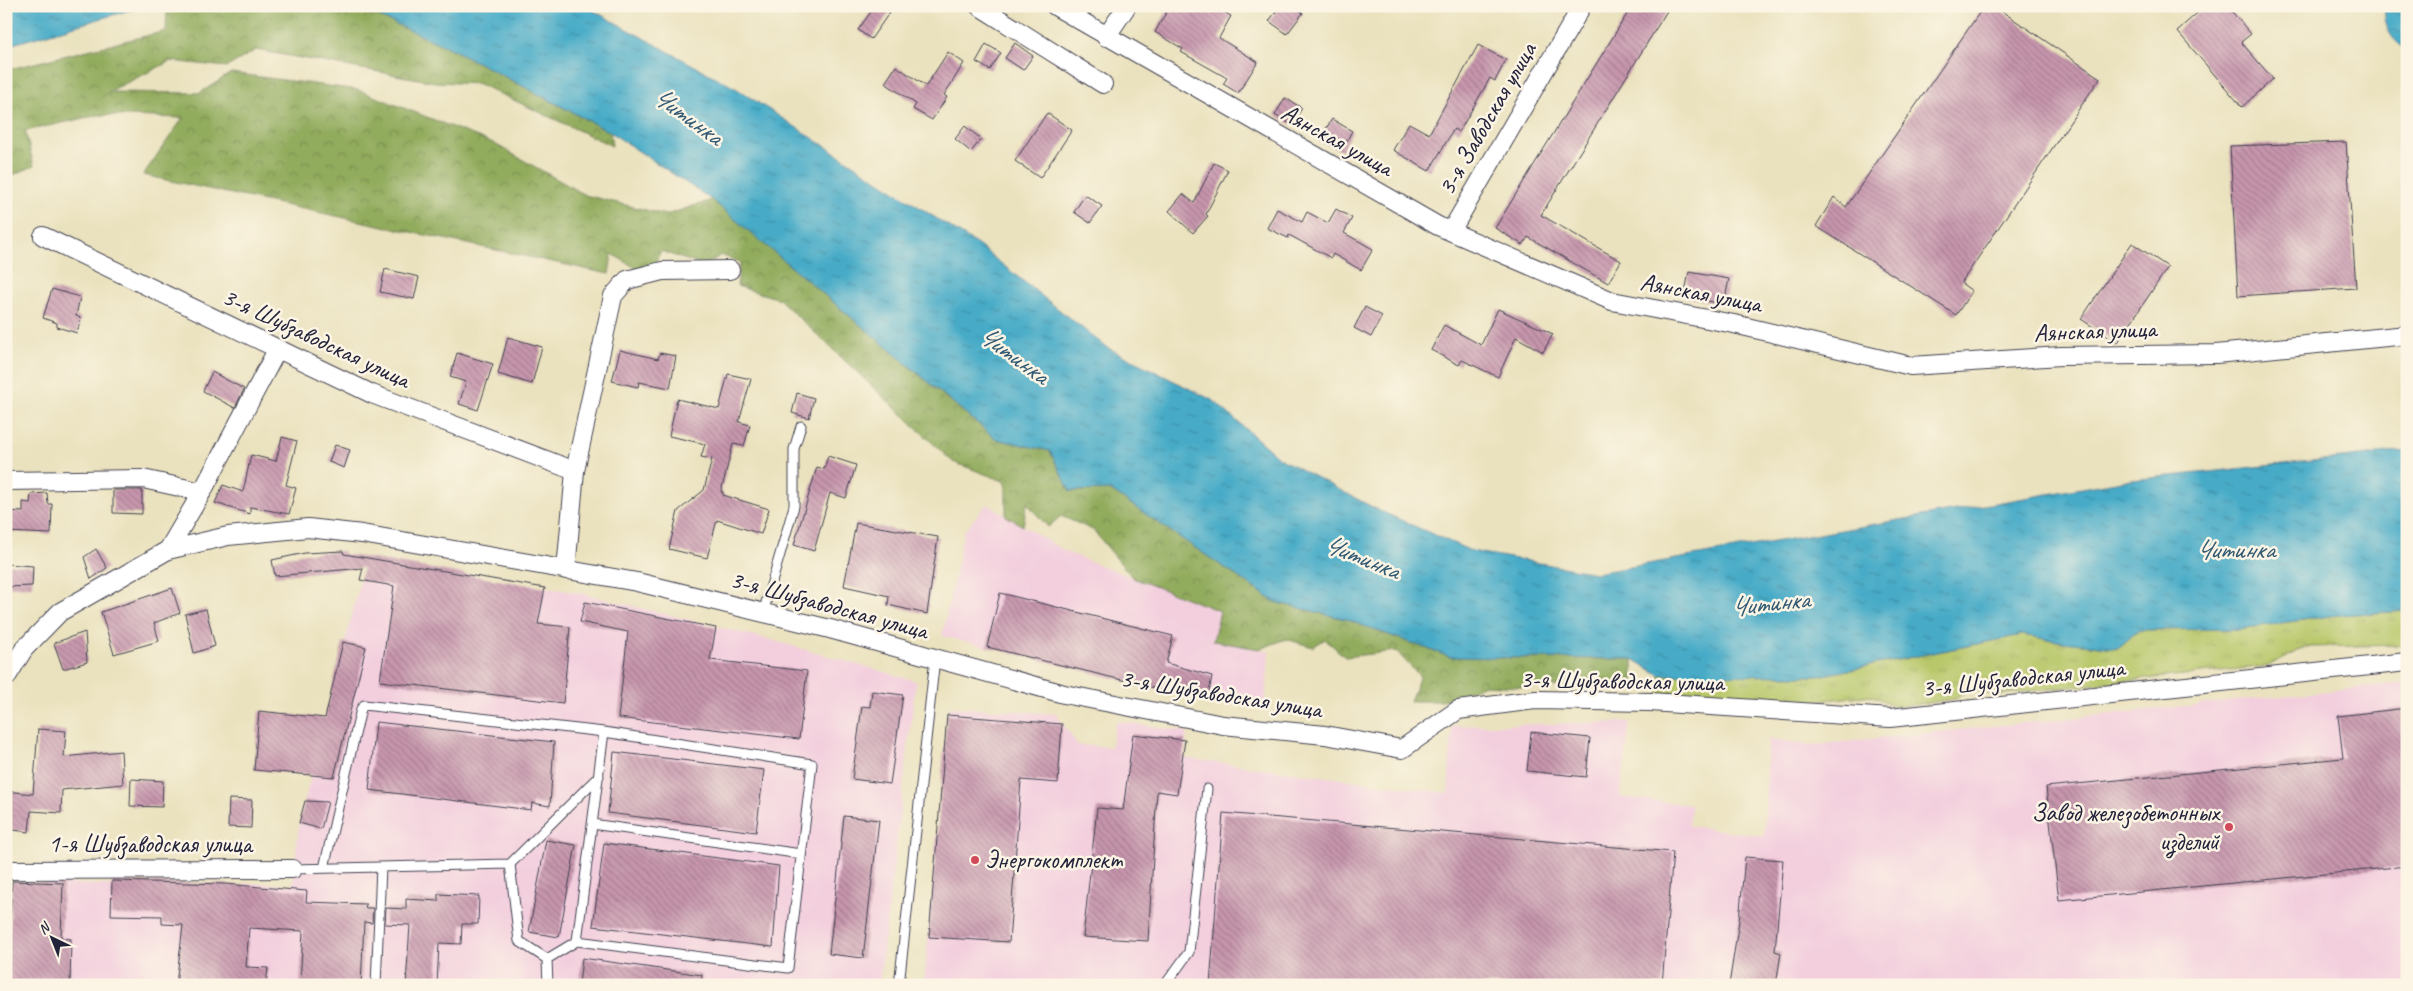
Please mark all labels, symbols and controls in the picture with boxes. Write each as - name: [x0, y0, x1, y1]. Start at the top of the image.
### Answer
- street label: 3-я Заводская улица: [1430, 35, 1545, 201]
- water label: Читинка: [647, 80, 732, 154]
- street label: Аянская улица: [1276, 96, 1401, 185]
- street label: Аянская улица: [1638, 266, 1767, 321]
- street label: 3-я Шубзаводская улица: [217, 280, 417, 397]
- street label: Аянская улица: [2033, 313, 2160, 349]
- water label: Читинка: [973, 319, 1058, 393]
- water label: Читинка: [1319, 527, 1408, 588]
- water label: Читинка: [2196, 533, 2278, 566]
- street label: 3-я Шубзаводская улица: [727, 563, 934, 648]
- water label: Читинка: [1729, 582, 1814, 624]
- street label: 3-я Шубзаводская улица: [1920, 651, 2129, 705]
- street label: 3-я Шубзаводская улица: [1118, 662, 1327, 726]
- street label: 3-я Шубзаводская улица: [1520, 663, 1727, 699]
- place label: Завод железобетонных изделий: [2032, 797, 2221, 859]
- marker: Завод железобетонных изделий: [2223, 821, 2235, 833]
- street label: 1-я Шубзаводская улица: [48, 828, 255, 860]
- place label: Энергокомплект: [985, 844, 1123, 876]
- marker: Энергокомплект: [969, 854, 981, 866]
- north arrow: [28, 914, 78, 964]
- text: N: [35, 918, 54, 938]

